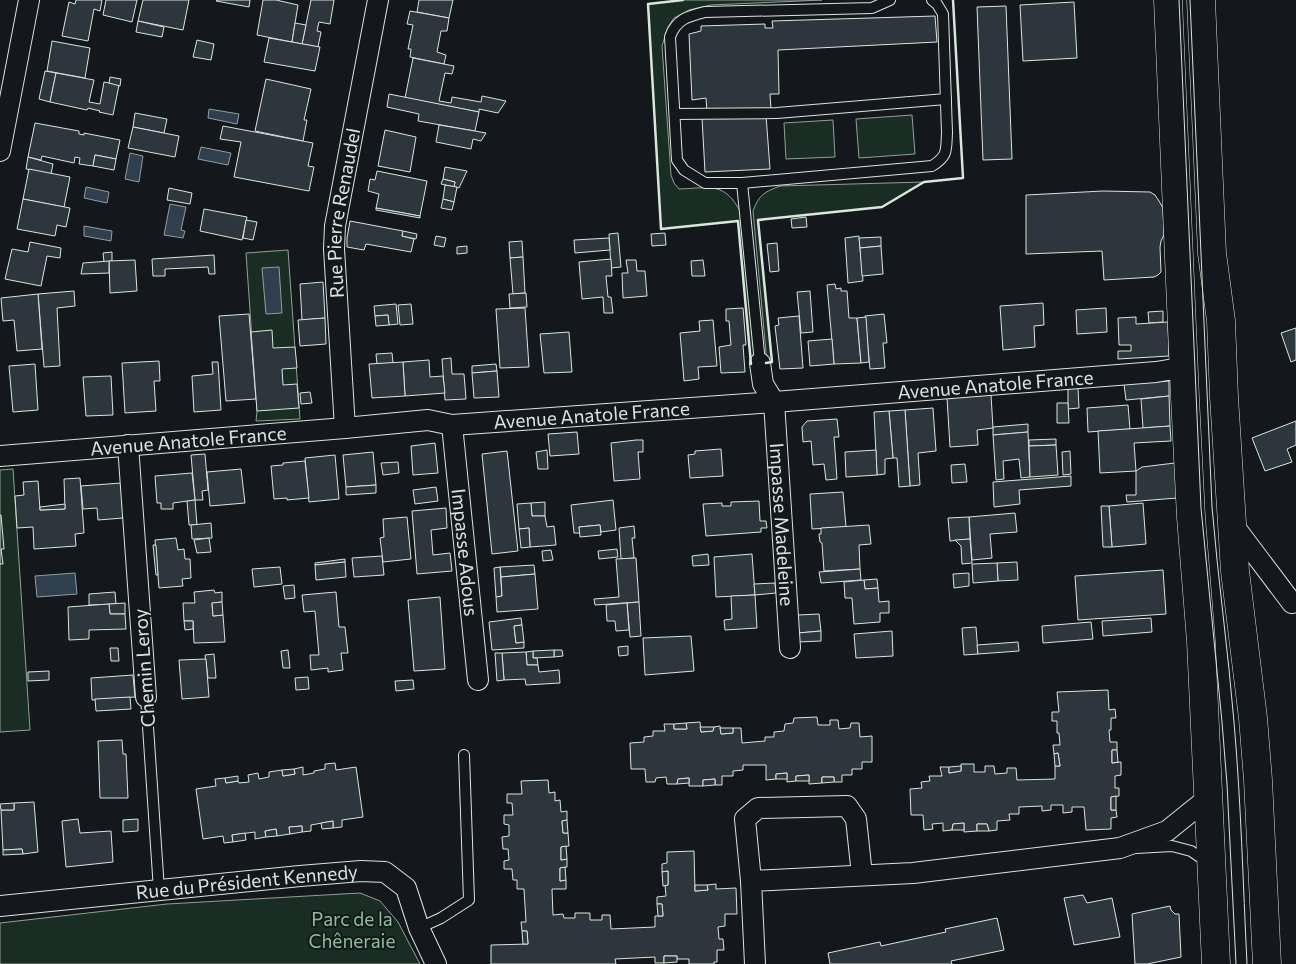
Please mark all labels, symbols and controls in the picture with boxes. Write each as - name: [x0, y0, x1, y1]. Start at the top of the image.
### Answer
- street label: Rue Pierre Renaudel: [322, 126, 364, 299]
- street label: Avenue Anatole France: [896, 365, 1094, 403]
- street label: Avenue Anatole France: [493, 396, 691, 433]
- street label: Avenue Anatole France: [89, 421, 287, 460]
- street label: Impasse Madeleine: [766, 442, 799, 607]
- street label: Impasse Adous: [448, 487, 483, 617]
- street label: Chemin Leroy: [128, 608, 159, 728]
- street label: Rue du Président Kennedy: [135, 859, 359, 903]
- park label: Parc de la Chêneraie: [308, 907, 396, 952]

